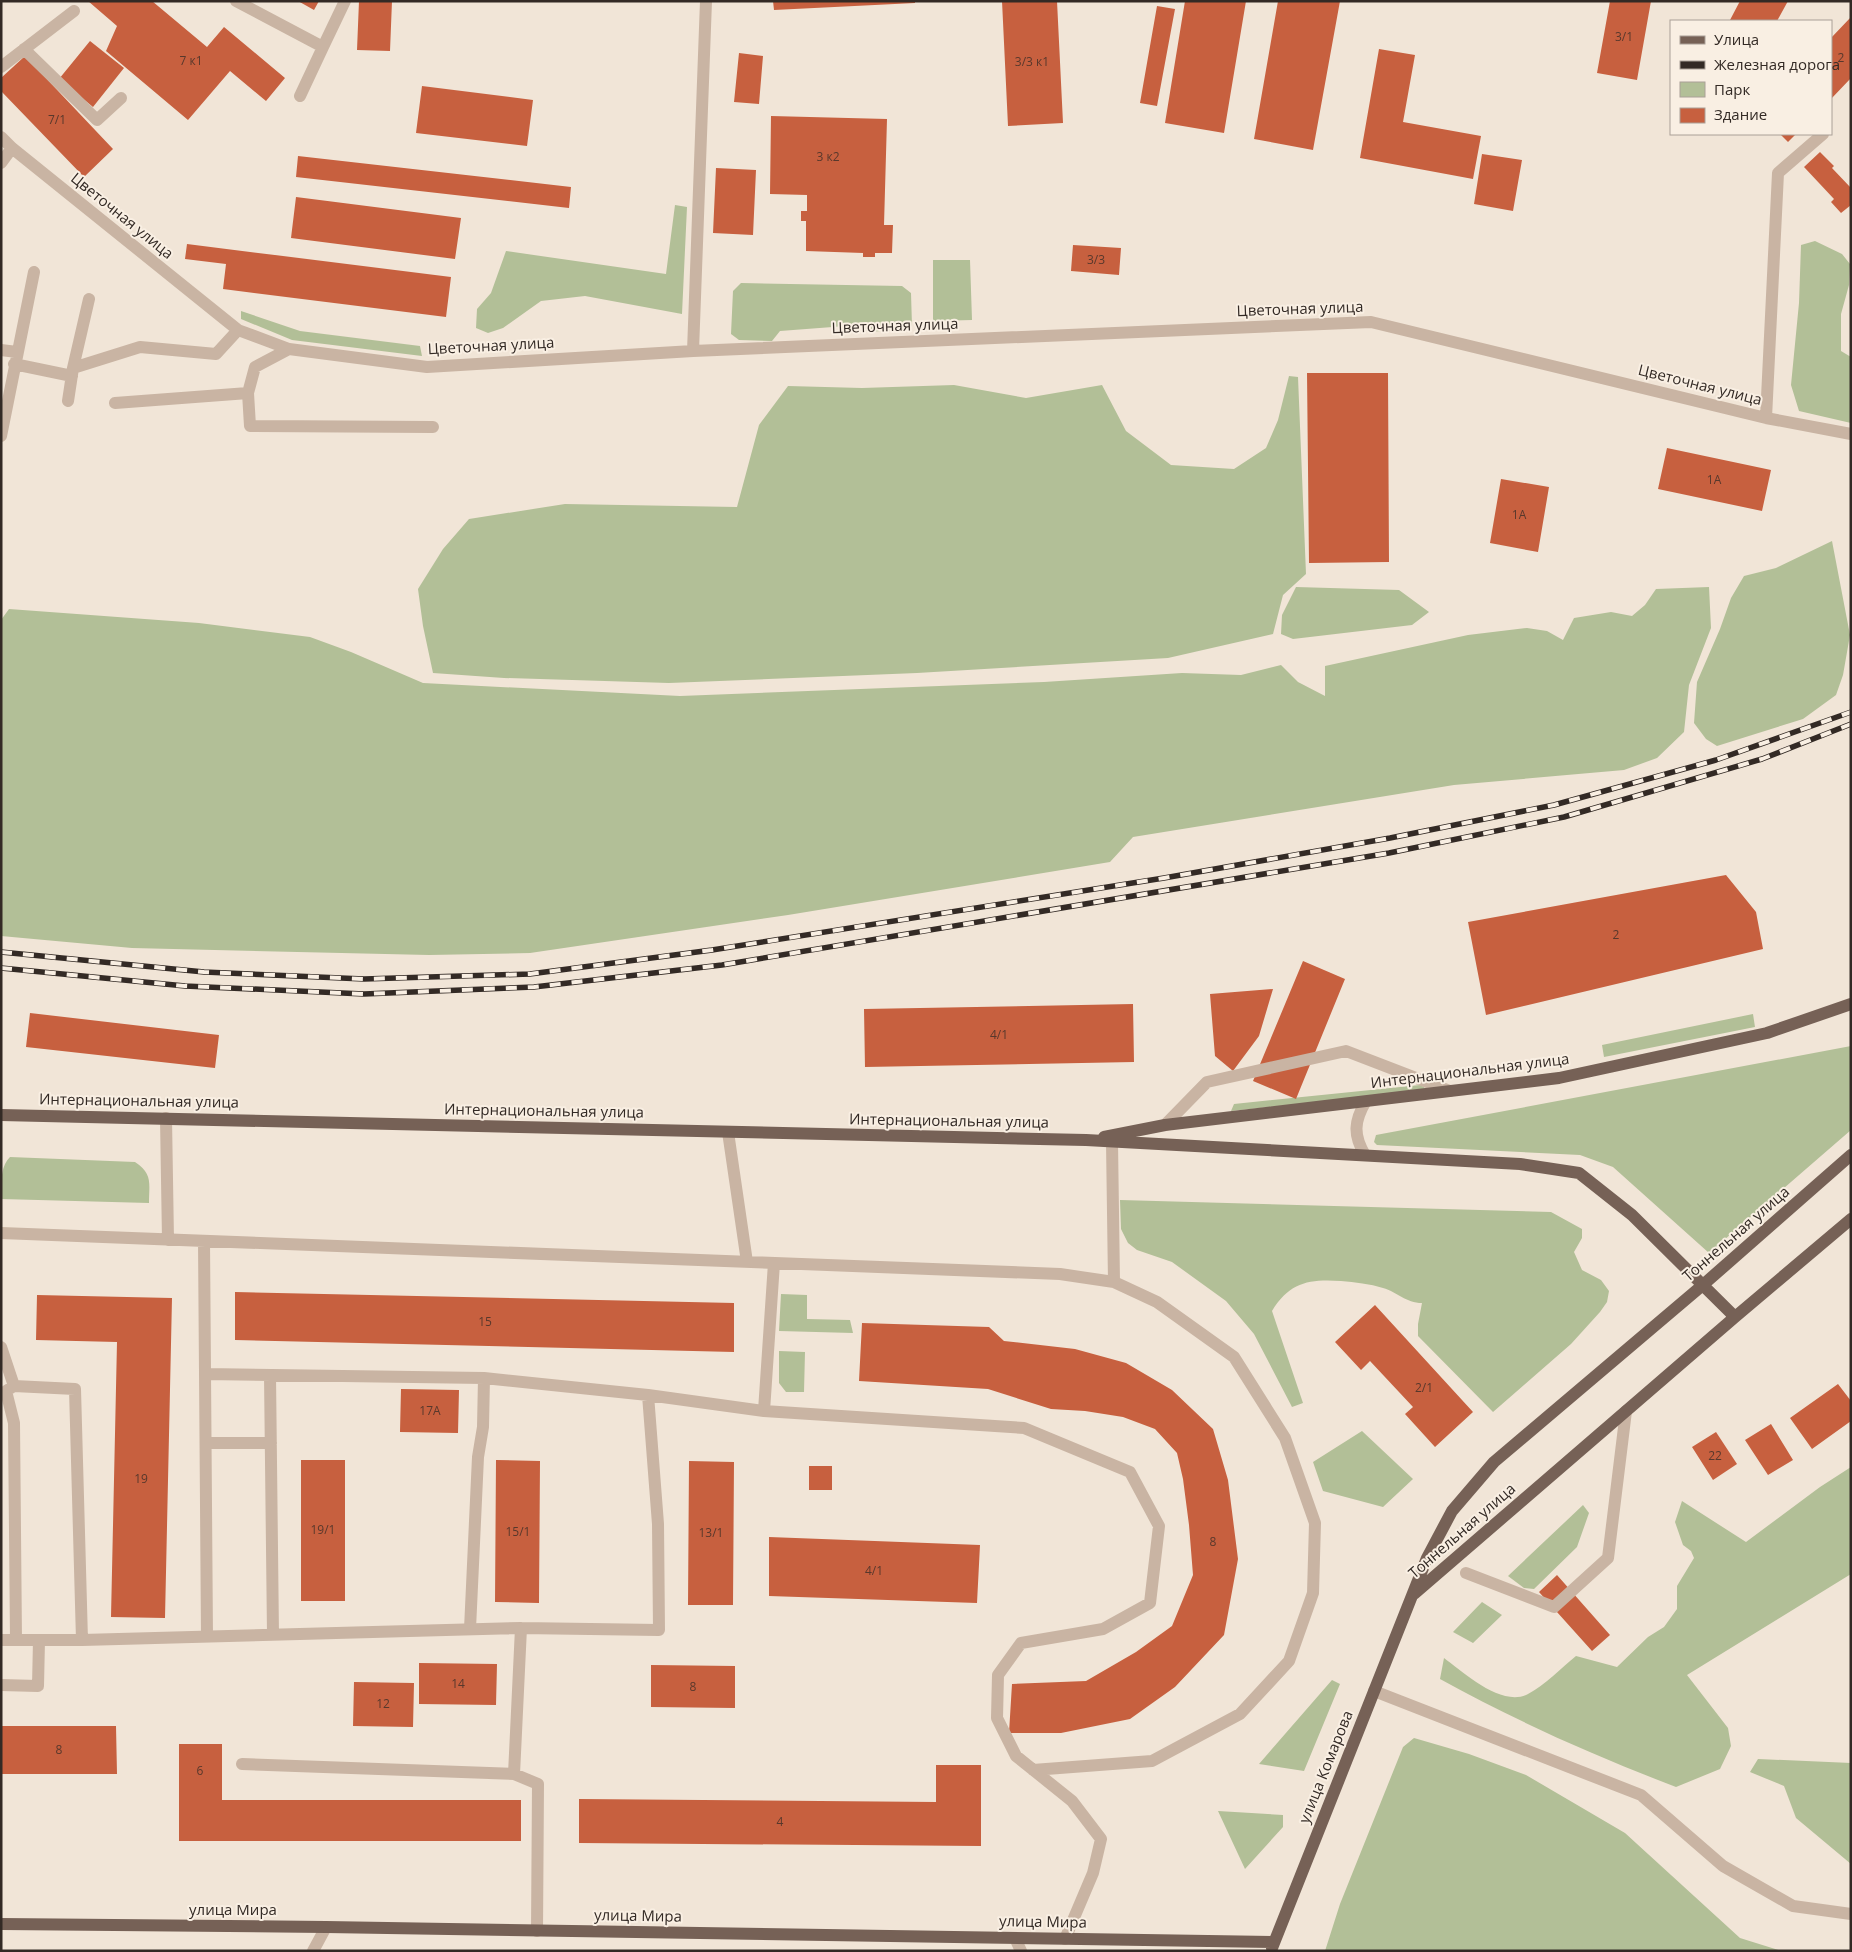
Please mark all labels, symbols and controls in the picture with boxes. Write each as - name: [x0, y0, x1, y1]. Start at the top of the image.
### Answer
- legend: [1670, 20, 1832, 135]
- house number: 3/1: [1615, 28, 1633, 45]
- text: Улица: [1714, 29, 1759, 49]
- house number: 2: [1838, 49, 1845, 66]
- house number: 7 к1: [179, 52, 203, 69]
- house number: 3/3 к1: [1015, 53, 1049, 70]
- text: Железная дорога: [1714, 54, 1840, 74]
- text: Парк: [1714, 79, 1750, 99]
- text: Здание: [1714, 104, 1767, 124]
- house number: 7/1: [48, 111, 66, 128]
- house number: 3 к2: [816, 148, 840, 165]
- street label: Цветочная улица: [67, 168, 178, 263]
- house number: 3/3: [1087, 251, 1105, 268]
- street label: Цветочная улица: [1236, 296, 1364, 320]
- street label: Цветочная улица: [831, 313, 959, 337]
- street label: Цветочная улица: [427, 332, 555, 358]
- street label: Цветочная улица: [1636, 359, 1764, 409]
- house number: 1А: [1707, 471, 1722, 488]
- house number: 1А: [1512, 506, 1527, 523]
- house number: 2: [1613, 926, 1620, 943]
- house number: 4/1: [990, 1026, 1008, 1043]
- street label: Интернациональная улица: [1369, 1048, 1570, 1092]
- street label: Интернациональная улица: [39, 1088, 239, 1112]
- street label: Интернациональная улица: [444, 1098, 644, 1122]
- street label: Интернациональная улица: [849, 1108, 1049, 1132]
- street label: Тоннельная улица: [1678, 1181, 1793, 1285]
- house number: 15: [478, 1313, 492, 1330]
- house number: 2/1: [1415, 1379, 1433, 1396]
- house number: 17А: [419, 1402, 441, 1419]
- house number: 22: [1708, 1447, 1722, 1464]
- house number: 19: [134, 1470, 148, 1487]
- street label: Тоннельная улица: [1404, 1478, 1519, 1582]
- house number: 19/1: [311, 1521, 335, 1538]
- house number: 15/1: [506, 1523, 530, 1540]
- house number: 13/1: [699, 1524, 723, 1541]
- house number: 8: [1210, 1533, 1217, 1550]
- house number: 4/1: [865, 1562, 883, 1579]
- house number: 14: [451, 1675, 465, 1692]
- house number: 8: [690, 1678, 697, 1695]
- house number: 12: [376, 1695, 390, 1712]
- street label: улица Комарова: [1293, 1707, 1357, 1826]
- house number: 8: [56, 1741, 63, 1758]
- house number: 6: [197, 1762, 204, 1779]
- house number: 4: [777, 1813, 784, 1830]
- street label: улица Мира: [189, 1899, 277, 1919]
- street label: улица Мира: [594, 1904, 682, 1926]
- street label: улица Мира: [999, 1910, 1087, 1932]

